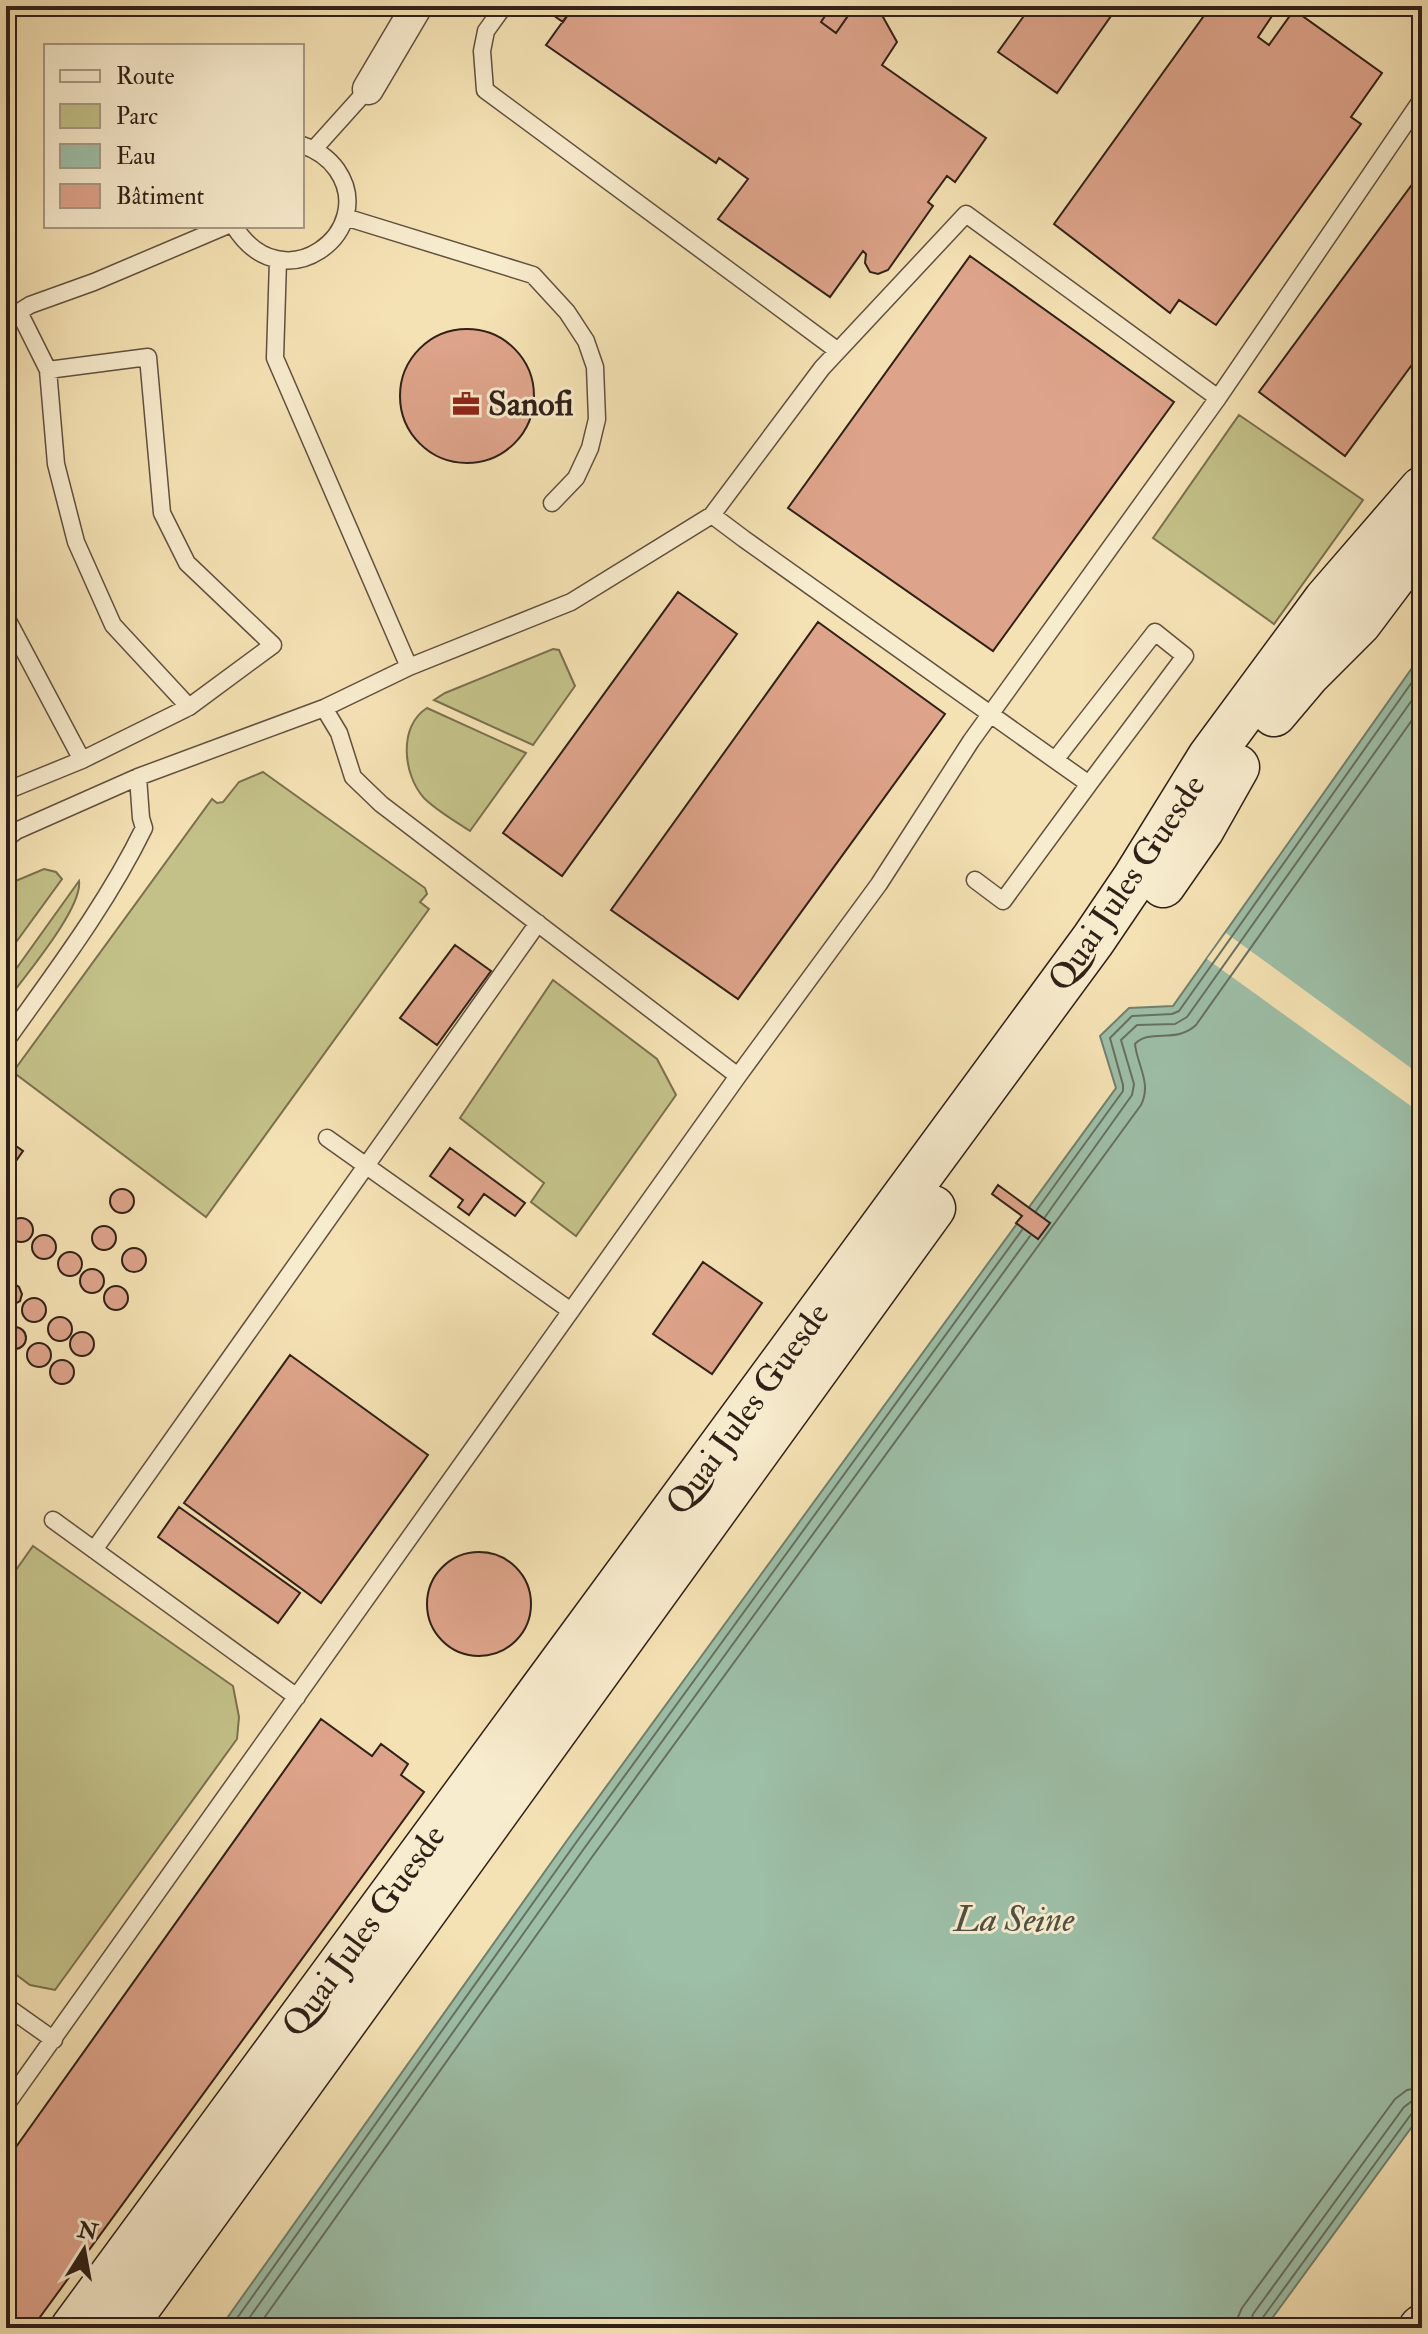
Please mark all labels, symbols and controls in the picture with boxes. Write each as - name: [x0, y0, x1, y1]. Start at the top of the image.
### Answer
- legend: [44, 44, 304, 228]
- text: Route: [116, 61, 175, 92]
- text: Parc: [116, 101, 158, 132]
- text: Eau: [116, 141, 156, 172]
- text: Bâtiment: [116, 181, 205, 212]
- place label: Sanofi: [488, 383, 574, 426]
- office icon: Sanofi: [451, 389, 481, 419]
- street label: Quai Jules Guesde: [1039, 767, 1215, 999]
- street label: Quai Jules Guesde: [657, 1295, 839, 1523]
- street label: Quai Jules Guesde: [273, 1817, 455, 2045]
- water label: La Seine: [952, 1897, 1075, 1942]
- north arrow: [44, 2210, 124, 2290]
- text: N: [74, 2216, 100, 2247]

